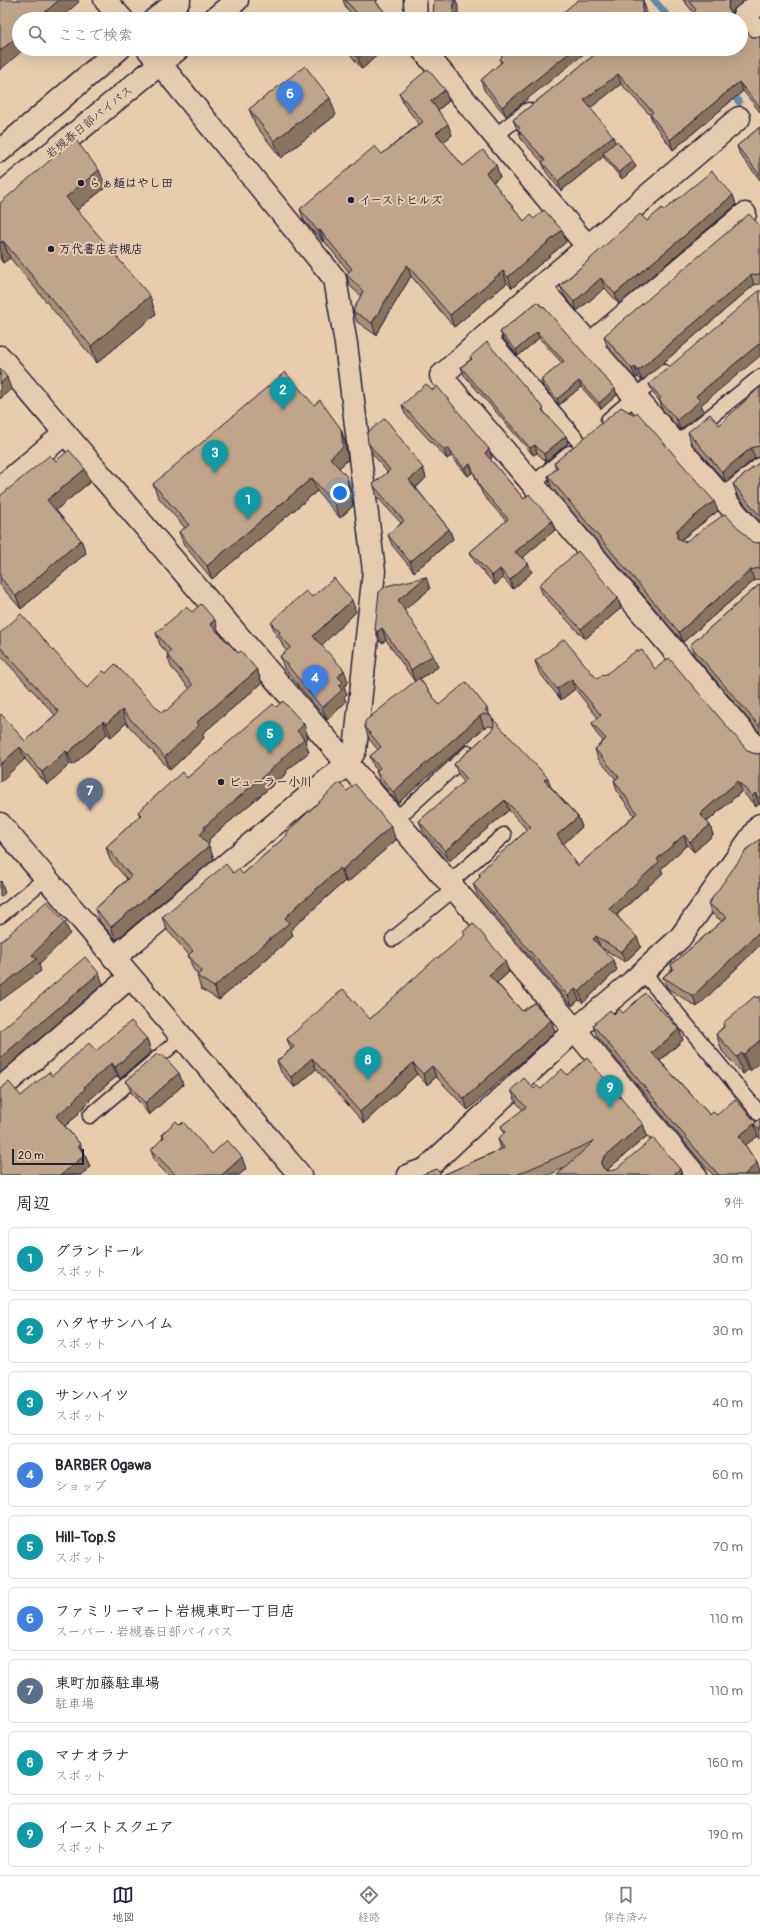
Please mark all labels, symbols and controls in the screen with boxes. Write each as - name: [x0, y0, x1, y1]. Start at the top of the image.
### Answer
- search box: [12, 12, 748, 56]
- icon: search: [26, 23, 48, 45]
- text: ここで検索: [58, 26, 133, 45]
- pin: 6: [277, 81, 303, 114]
- street label: 岩槻春日部バイパス: [43, 83, 136, 162]
- place label: らぁ麺はやし田: [89, 176, 173, 191]
- marker: らぁ麺はやし田: [76, 178, 86, 188]
- place label: イーストヒルズ: [359, 193, 443, 208]
- marker: イーストヒルズ: [346, 195, 356, 205]
- place label: 万代書店岩槻店: [59, 242, 143, 257]
- marker: 万代書店岩槻店: [46, 244, 56, 254]
- pin: 2: [270, 377, 296, 410]
- pin: 3: [202, 440, 228, 473]
- your location: [330, 483, 350, 503]
- pin: 1: [235, 487, 261, 520]
- pin: 4: [302, 665, 328, 698]
- pin: 5: [257, 721, 283, 754]
- place label: ビューラー小川: [229, 775, 312, 790]
- marker: ビューラー小川: [216, 777, 226, 787]
- pin: 7: [77, 778, 103, 811]
- pin: 8: [355, 1047, 381, 1080]
- pin: 9: [597, 1075, 623, 1108]
- scale bar: [12, 1147, 84, 1166]
- text: 20 m: [18, 1149, 44, 1162]
- text: 周辺: [16, 1193, 50, 1214]
- text: 9件: [724, 1195, 744, 1211]
- text: グランドール: [55, 1242, 144, 1261]
- text: 1: [27, 1251, 33, 1267]
- text: 30 m: [713, 1251, 743, 1267]
- text: スポット: [55, 1264, 107, 1280]
- text: ハタヤサンハイム: [55, 1314, 174, 1333]
- text: 2: [26, 1323, 34, 1339]
- text: 30 m: [713, 1323, 743, 1339]
- text: スポット: [55, 1336, 107, 1352]
- text: サンハイツ: [55, 1386, 129, 1405]
- text: 3: [26, 1395, 34, 1411]
- text: 40 m: [712, 1395, 743, 1411]
- text: スポット: [55, 1408, 107, 1424]
- text: BARBER Ogawa: [55, 1456, 151, 1475]
- text: 4: [26, 1467, 34, 1483]
- text: 60 m: [712, 1467, 743, 1483]
- text: ショップ: [55, 1478, 106, 1494]
- text: Hill-Top.S: [55, 1528, 116, 1547]
- text: 5: [26, 1539, 34, 1555]
- text: 70 m: [713, 1539, 743, 1555]
- text: スポット: [55, 1550, 107, 1566]
- text: ファミリーマート岩槻東町一丁目店: [55, 1602, 296, 1621]
- text: 6: [26, 1611, 34, 1627]
- text: 110 m: [710, 1611, 743, 1627]
- text: スーパー · 岩槻春日部バイパス: [55, 1624, 233, 1640]
- text: 東町加藤駐車場: [55, 1674, 160, 1693]
- text: 7: [27, 1683, 33, 1699]
- text: 110 m: [710, 1683, 743, 1699]
- text: 駐車場: [55, 1696, 94, 1712]
- text: マナオラナ: [55, 1746, 130, 1765]
- text: 8: [27, 1755, 33, 1771]
- text: 160 m: [707, 1755, 743, 1771]
- text: スポット: [55, 1768, 107, 1784]
- text: イーストスクエア: [55, 1818, 174, 1837]
- text: 9: [27, 1827, 33, 1843]
- text: 190 m: [708, 1827, 743, 1843]
- text: スポット: [55, 1840, 107, 1856]
- tab: 地図: [112, 1884, 134, 1924]
- tab: 経路: [358, 1884, 380, 1924]
- tab: 保存済み: [604, 1884, 648, 1924]

